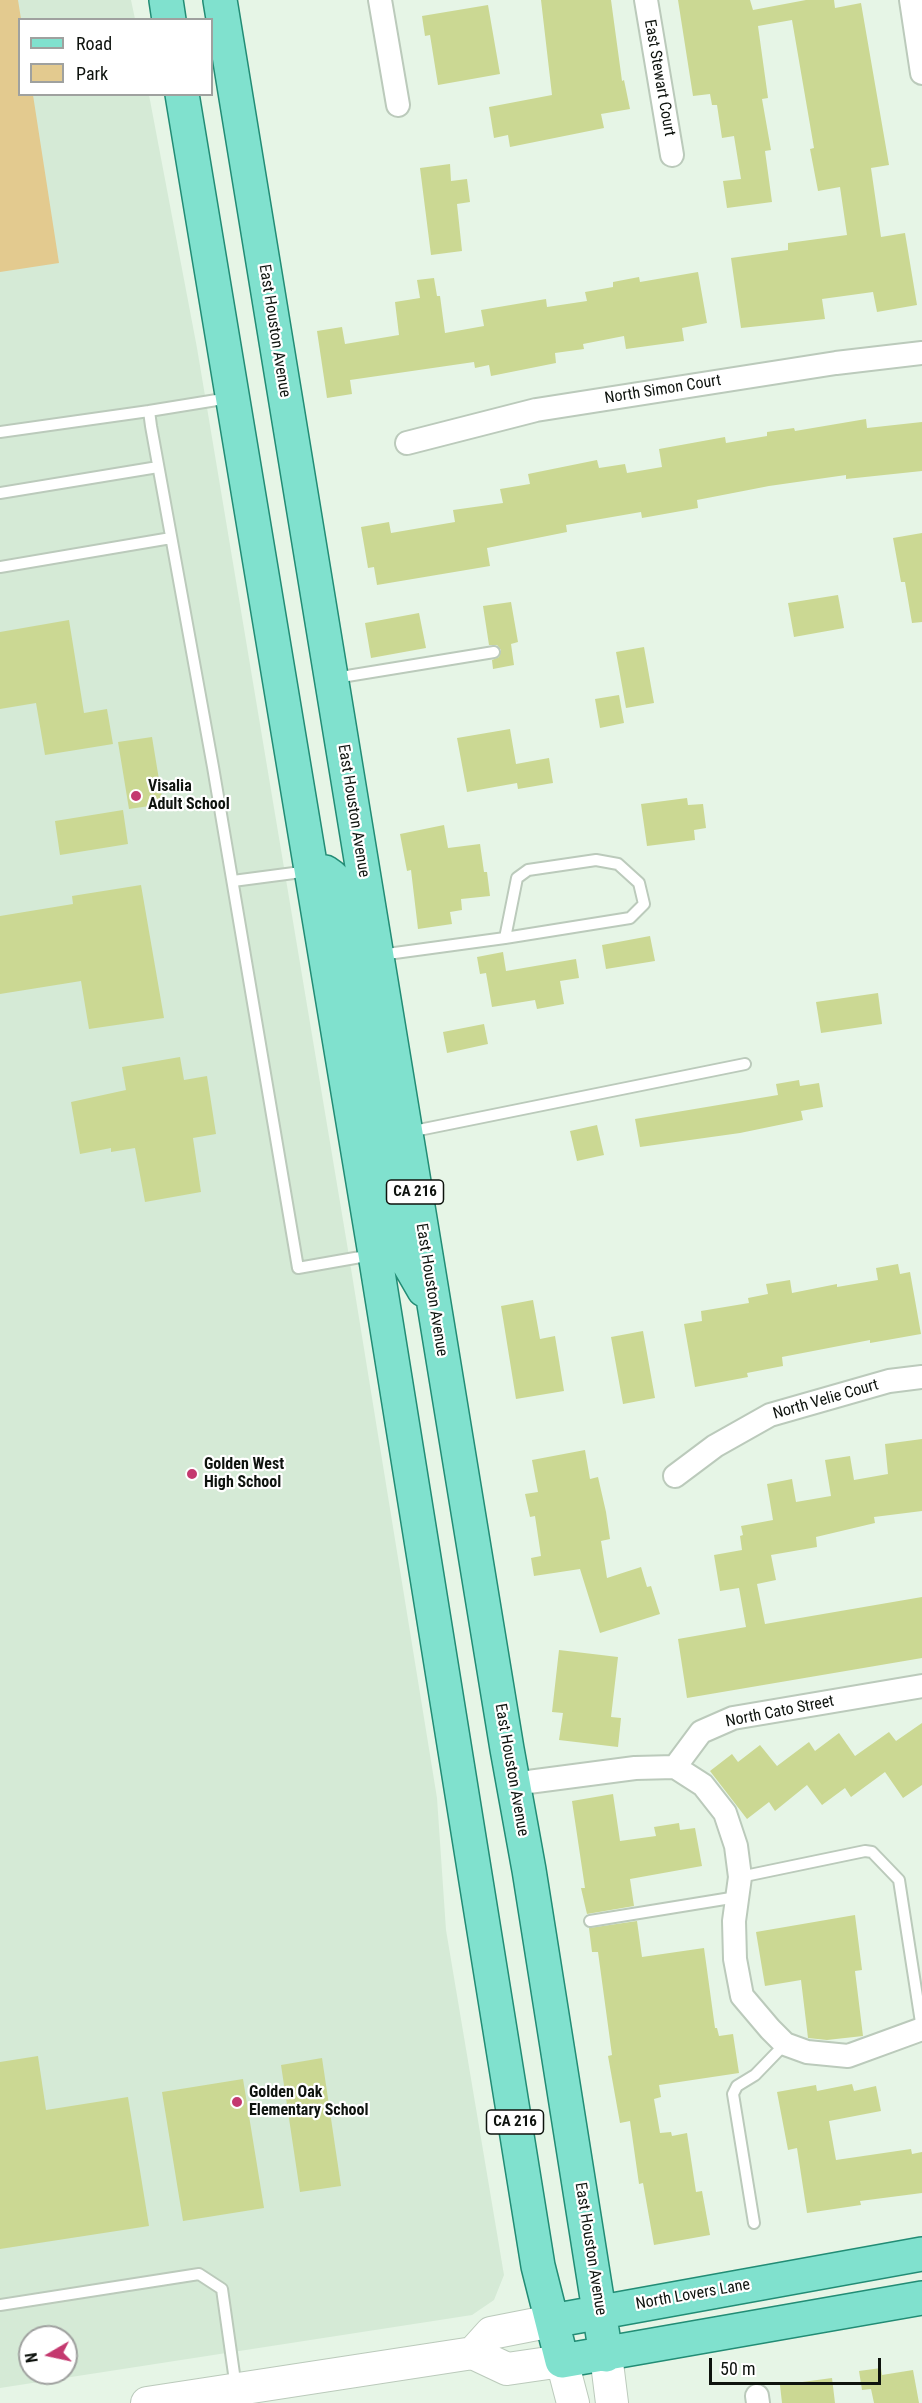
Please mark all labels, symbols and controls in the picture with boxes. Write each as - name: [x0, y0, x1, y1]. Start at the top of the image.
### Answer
- legend: [18, 18, 213, 96]
- street label: East Stewart Court: [639, 18, 679, 138]
- text: Road: [76, 33, 112, 54]
- text: Park: [76, 63, 108, 84]
- street label: East Houston Avenue: [254, 263, 294, 399]
- street label: North Simon Court: [603, 371, 723, 409]
- street label: East Houston Avenue: [333, 743, 373, 879]
- place label: Visalia Adult School: [148, 777, 230, 815]
- marker: Visalia Adult School: [129, 789, 143, 803]
- road number: CA 216: [386, 1180, 444, 1204]
- street label: East Houston Avenue: [411, 1222, 451, 1358]
- street label: North Velie Court: [771, 1376, 881, 1424]
- place label: Golden West High School: [204, 1455, 284, 1493]
- marker: Golden West High School: [185, 1467, 199, 1481]
- street label: North Cato Street: [724, 1692, 836, 1732]
- street label: East Houston Avenue: [490, 1702, 532, 1838]
- place label: Golden Oak Elementary School: [249, 2083, 368, 2121]
- marker: Golden Oak Elementary School: [230, 2095, 244, 2109]
- road number: CA 216: [486, 2110, 544, 2134]
- street label: East Houston Avenue: [570, 2181, 610, 2317]
- street label: North Lovers Lane: [634, 2276, 752, 2314]
- north arrow: [18, 2325, 78, 2385]
- scale bar: [712, 2346, 884, 2384]
- text: N: [22, 2351, 42, 2364]
- text: 50 m: [720, 2358, 755, 2379]

